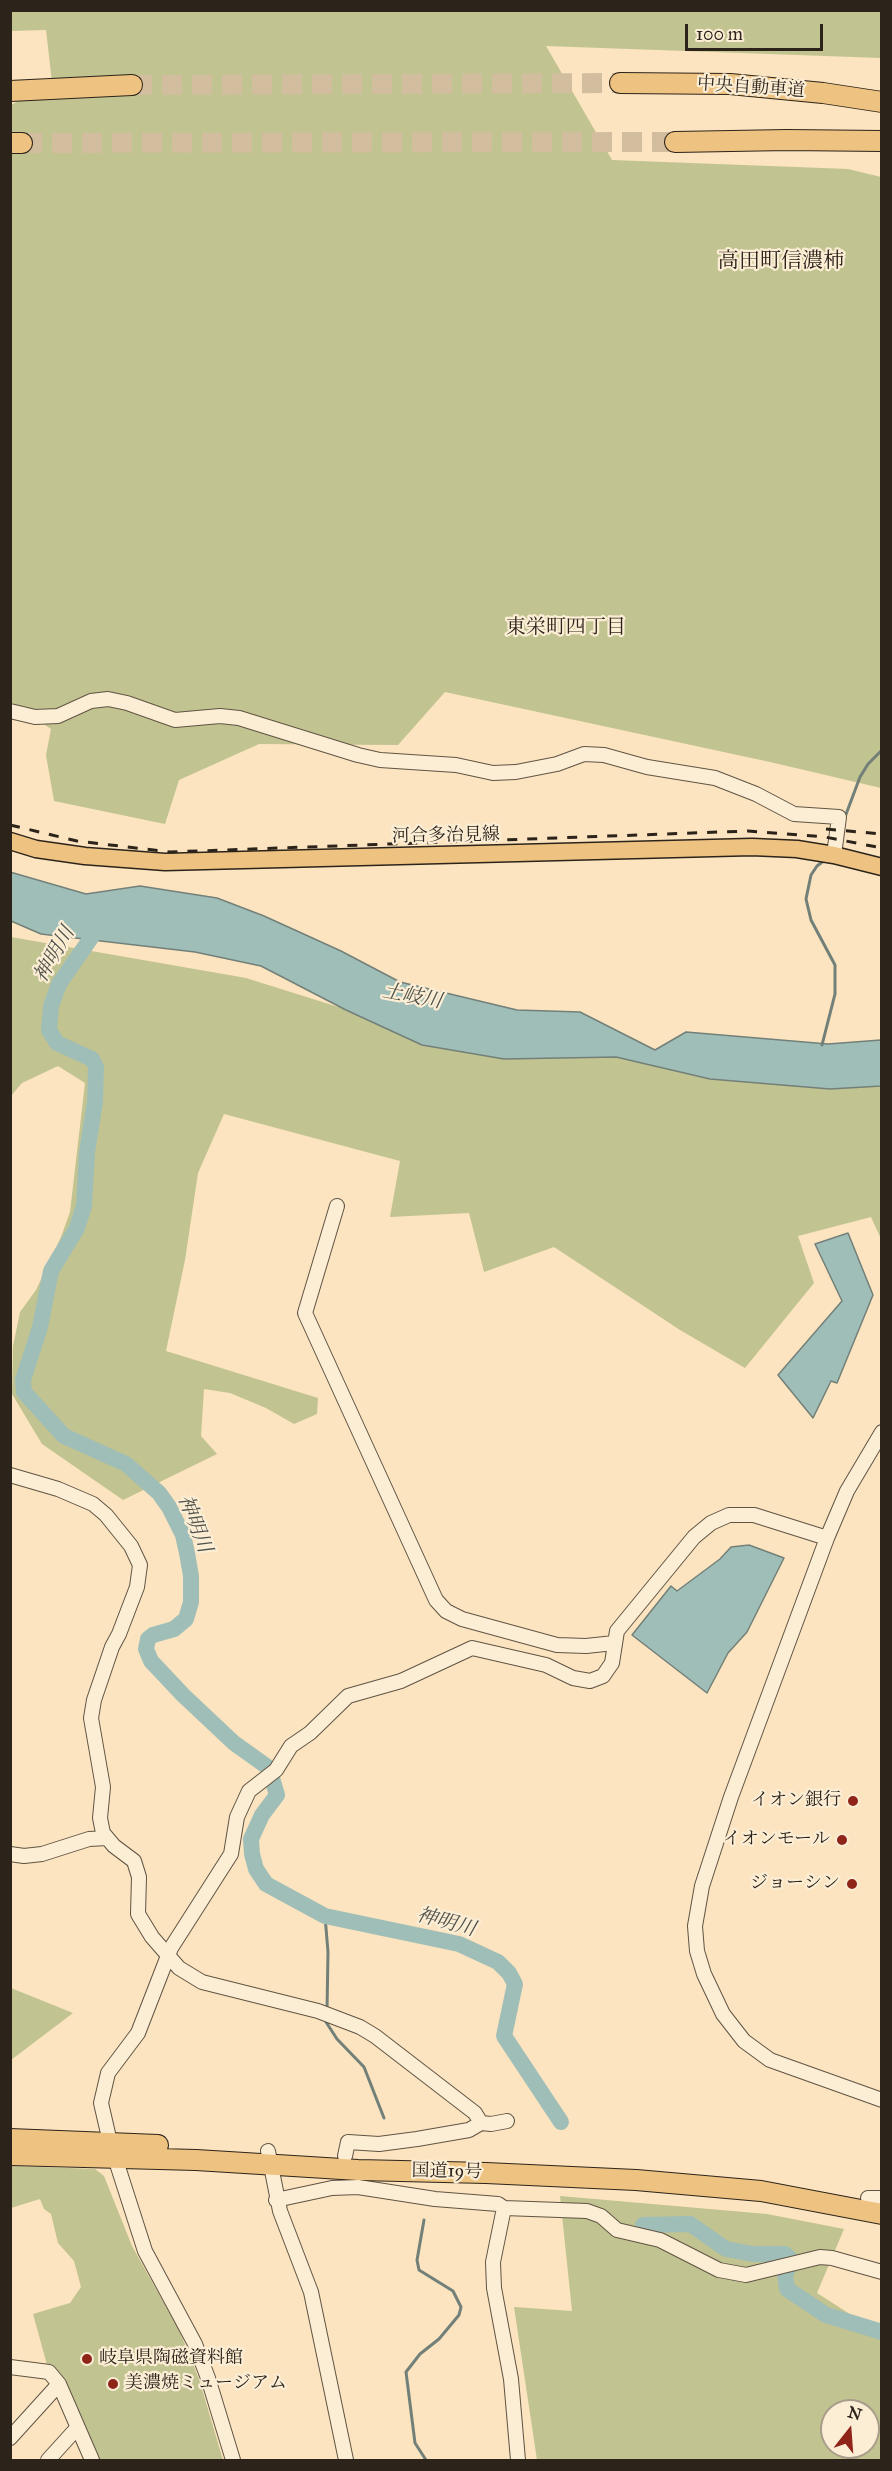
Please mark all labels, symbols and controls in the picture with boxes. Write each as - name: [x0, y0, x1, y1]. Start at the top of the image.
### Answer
- scale bar: [688, 12, 826, 50]
- text: 100 m: [696, 23, 743, 45]
- street label: 中央自動車道: [696, 73, 806, 103]
- district label: 高田町信濃柿: [718, 249, 844, 275]
- district label: 東栄町四丁目: [506, 616, 626, 640]
- street label: 河合多治見線: [392, 824, 500, 848]
- water label: 神明川: [30, 923, 80, 987]
- water label: 土岐川: [380, 979, 444, 1015]
- water label: 神明川: [172, 1492, 216, 1556]
- place label: イオン銀行: [751, 1790, 841, 1812]
- marker: イオン銀行: [846, 1794, 860, 1808]
- place label: イオンモール: [723, 1829, 830, 1851]
- marker: イオンモール: [835, 1833, 849, 1847]
- place label: ジョーシン: [750, 1873, 840, 1895]
- marker: ジョーシン: [845, 1877, 859, 1891]
- water label: 神明川: [414, 1904, 478, 1942]
- street label: 国道19号: [411, 2161, 483, 2183]
- place label: 岐阜県陶磁資料館: [99, 2348, 243, 2370]
- marker: 岐阜県陶磁資料館: [80, 2352, 94, 2366]
- place label: 美濃焼ミュージアム: [125, 2373, 287, 2395]
- marker: 美濃焼ミュージアム: [106, 2377, 120, 2391]
- north arrow: [820, 2399, 880, 2459]
- text: N: [846, 2402, 864, 2424]

